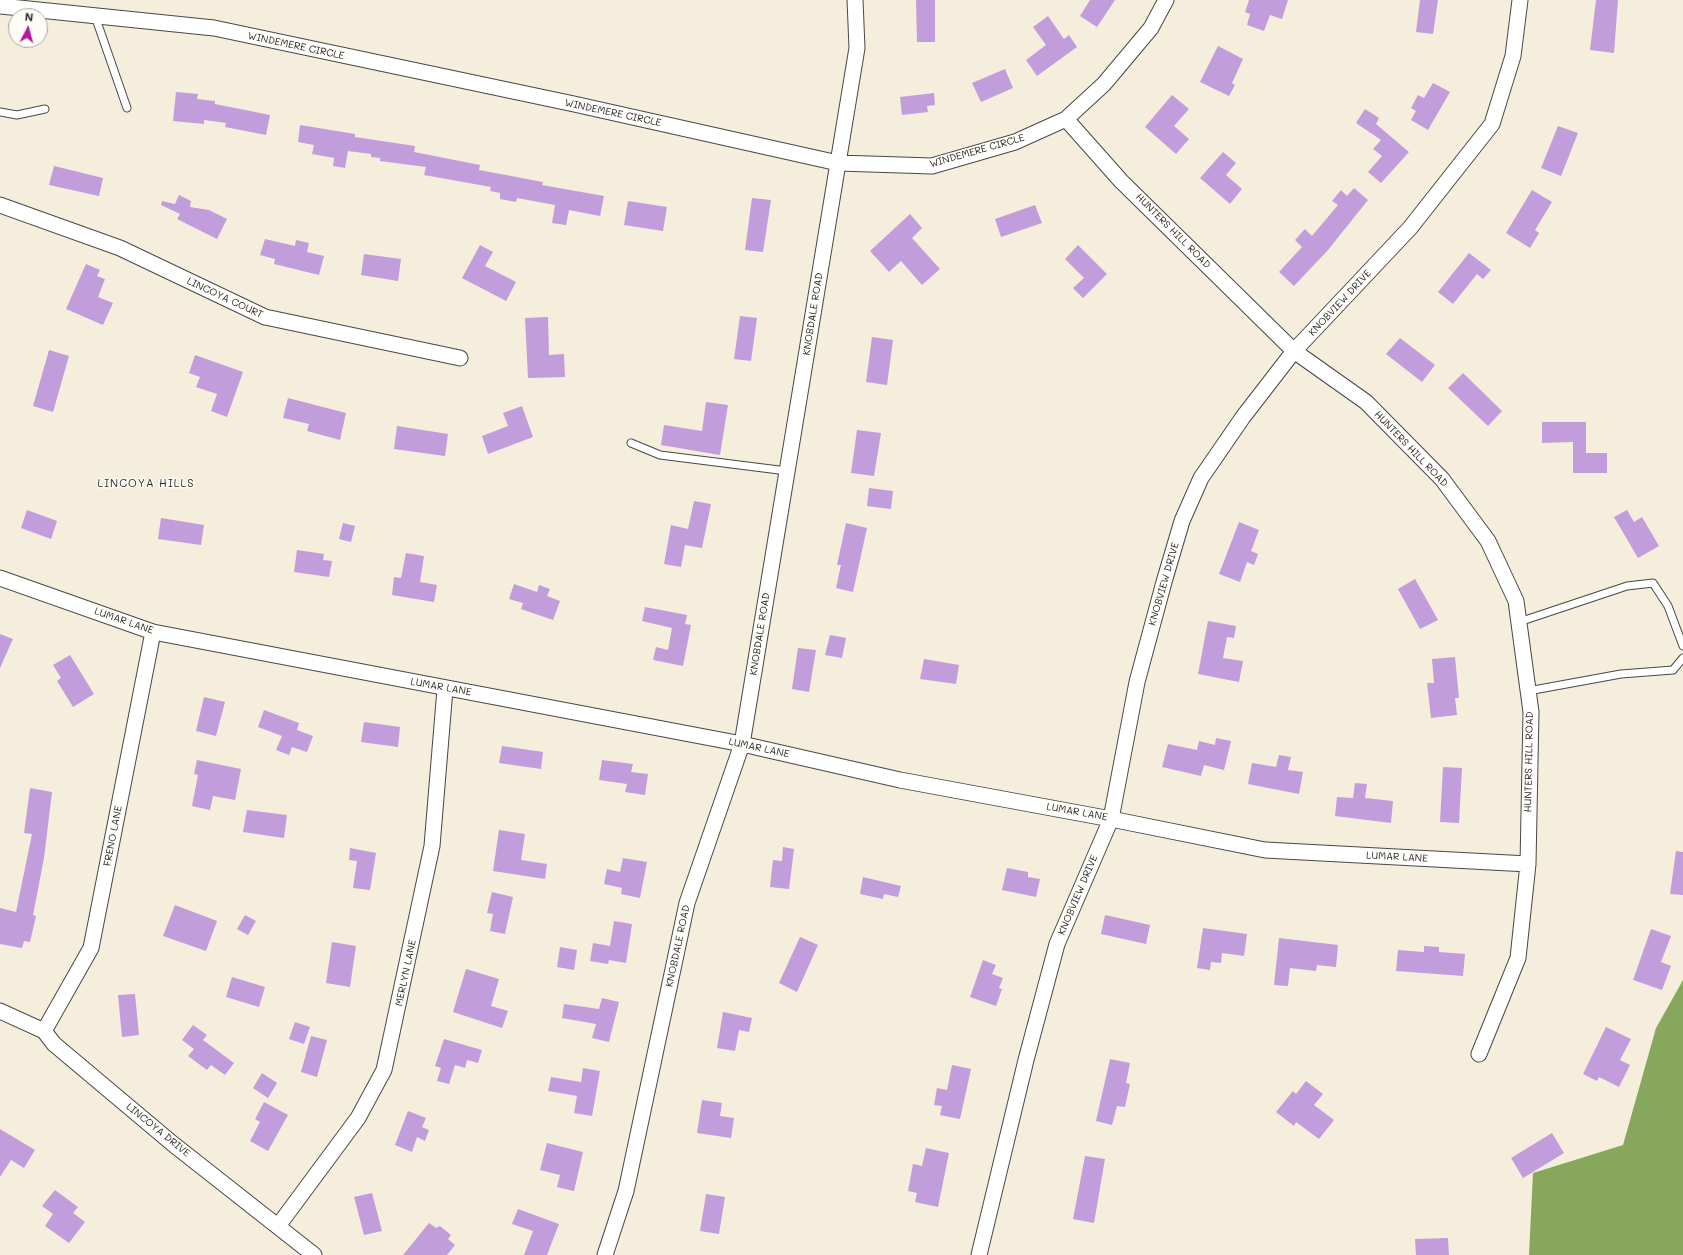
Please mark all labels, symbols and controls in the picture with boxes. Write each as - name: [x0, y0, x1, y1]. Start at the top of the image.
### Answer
- north arrow: [8, 8, 48, 48]
- text: N: [24, 9, 34, 24]
- street label: WINDEMERE CIRCLE: [247, 30, 345, 62]
- street label: WINDEMERE CIRCLE: [564, 97, 662, 129]
- street label: WINDEMERE CIRCLE: [928, 132, 1026, 170]
- street label: HUNTERS HILL ROAD: [1133, 191, 1213, 271]
- street label: KNOBVIEW DRIVE: [1306, 267, 1374, 339]
- street label: KNOBDALE ROAD: [801, 272, 825, 356]
- street label: LINCOYA COURT: [185, 275, 265, 321]
- street label: HUNTERS HILL ROAD: [1372, 408, 1450, 490]
- district label: LINCOYA HILLS: [97, 477, 195, 491]
- street label: KNOBVIEW DRIVE: [1146, 541, 1182, 627]
- street label: KNOBDALE ROAD: [748, 592, 772, 676]
- street label: LUMAR LANE: [93, 605, 155, 637]
- street label: LUMAR LANE: [410, 676, 472, 698]
- street label: HUNTERS HILL ROAD: [1522, 711, 1536, 813]
- street label: LUMAR LANE: [728, 736, 790, 760]
- street label: LUMAR LANE: [1046, 801, 1108, 823]
- street label: FRENO LANE: [101, 805, 125, 867]
- street label: LUMAR LANE: [1366, 849, 1428, 865]
- street label: KNOBVIEW DRIVE: [1056, 853, 1100, 937]
- street label: KNOBDALE ROAD: [663, 904, 693, 988]
- street label: MERLYN LANE: [393, 939, 419, 1007]
- street label: LINCOYA DRIVE: [124, 1101, 192, 1159]

